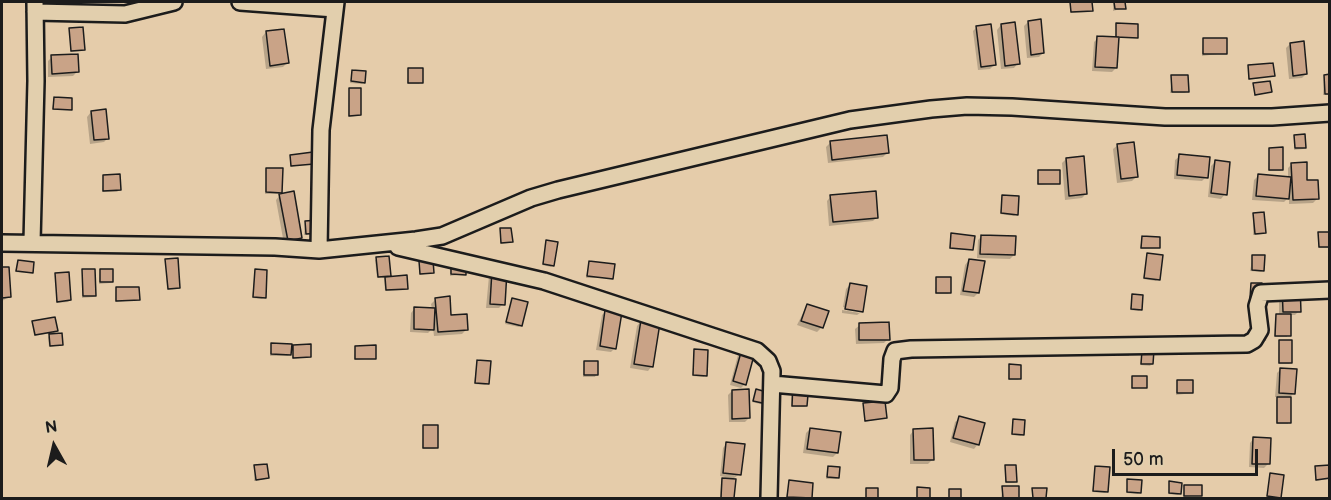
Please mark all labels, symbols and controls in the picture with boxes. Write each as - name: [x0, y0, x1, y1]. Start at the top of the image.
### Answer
- north arrow: [24, 416, 84, 476]
- text: N: [44, 417, 59, 438]
- scale bar: [1115, 437, 1260, 475]
- text: 50 m: [1123, 449, 1164, 470]

